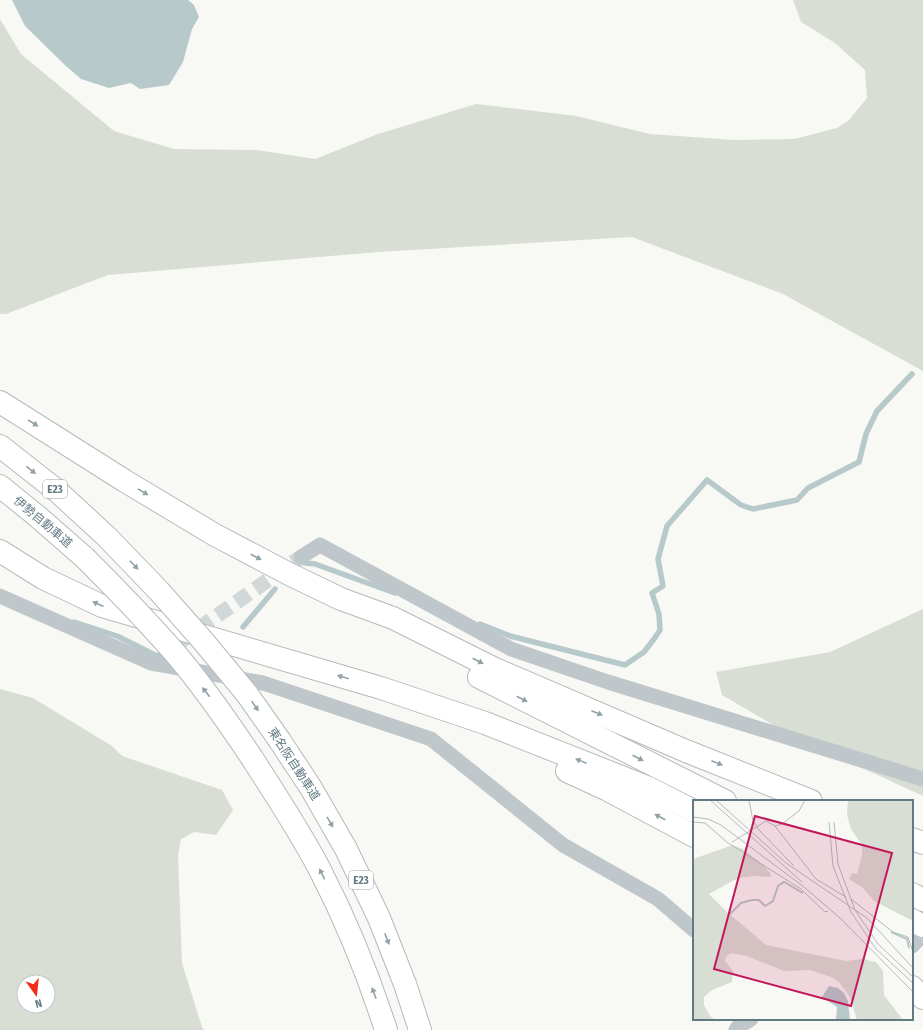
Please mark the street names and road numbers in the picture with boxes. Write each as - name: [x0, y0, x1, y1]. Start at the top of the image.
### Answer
- road number: E23: [43, 480, 67, 498]
- street label: 伊勢自動車道: [11, 493, 75, 551]
- street label: 東名阪自動車道: [265, 725, 323, 803]
- road number: E23: [349, 871, 373, 889]

